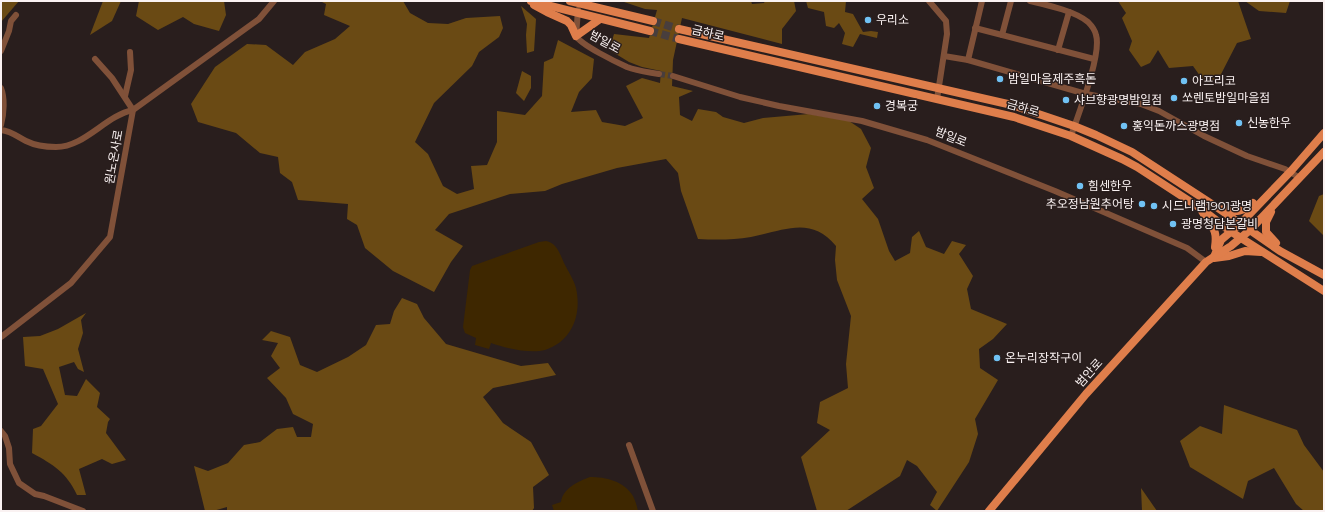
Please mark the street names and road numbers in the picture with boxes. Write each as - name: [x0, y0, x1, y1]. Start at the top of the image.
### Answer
- street label: 금하로: [690, 21, 726, 44]
- street label: 밤일로: [587, 27, 623, 56]
- street label: 금하로: [1005, 96, 1041, 119]
- street label: 밤일로: [933, 123, 969, 150]
- street label: 원노온사로: [101, 128, 126, 185]
- street label: 범안로: [1072, 355, 1105, 390]

